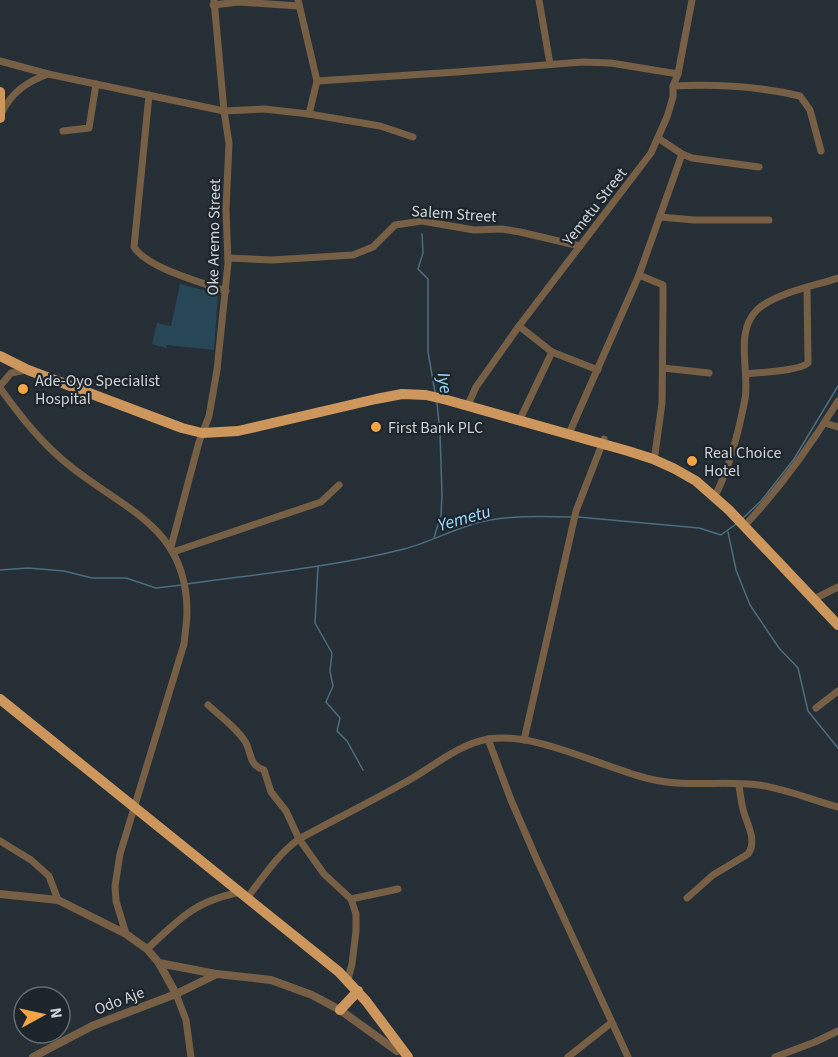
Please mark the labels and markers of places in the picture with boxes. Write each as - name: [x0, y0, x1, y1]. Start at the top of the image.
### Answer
- place label: Ade-Oyo Specialist Hospital: [35, 370, 161, 410]
- marker: Ade-Oyo Specialist Hospital: [16, 382, 30, 396]
- place label: First Bank PLC: [388, 417, 483, 439]
- marker: First Bank PLC: [369, 420, 383, 434]
- place label: Real Choice Hotel: [704, 442, 781, 482]
- marker: Real Choice Hotel: [685, 454, 699, 468]

